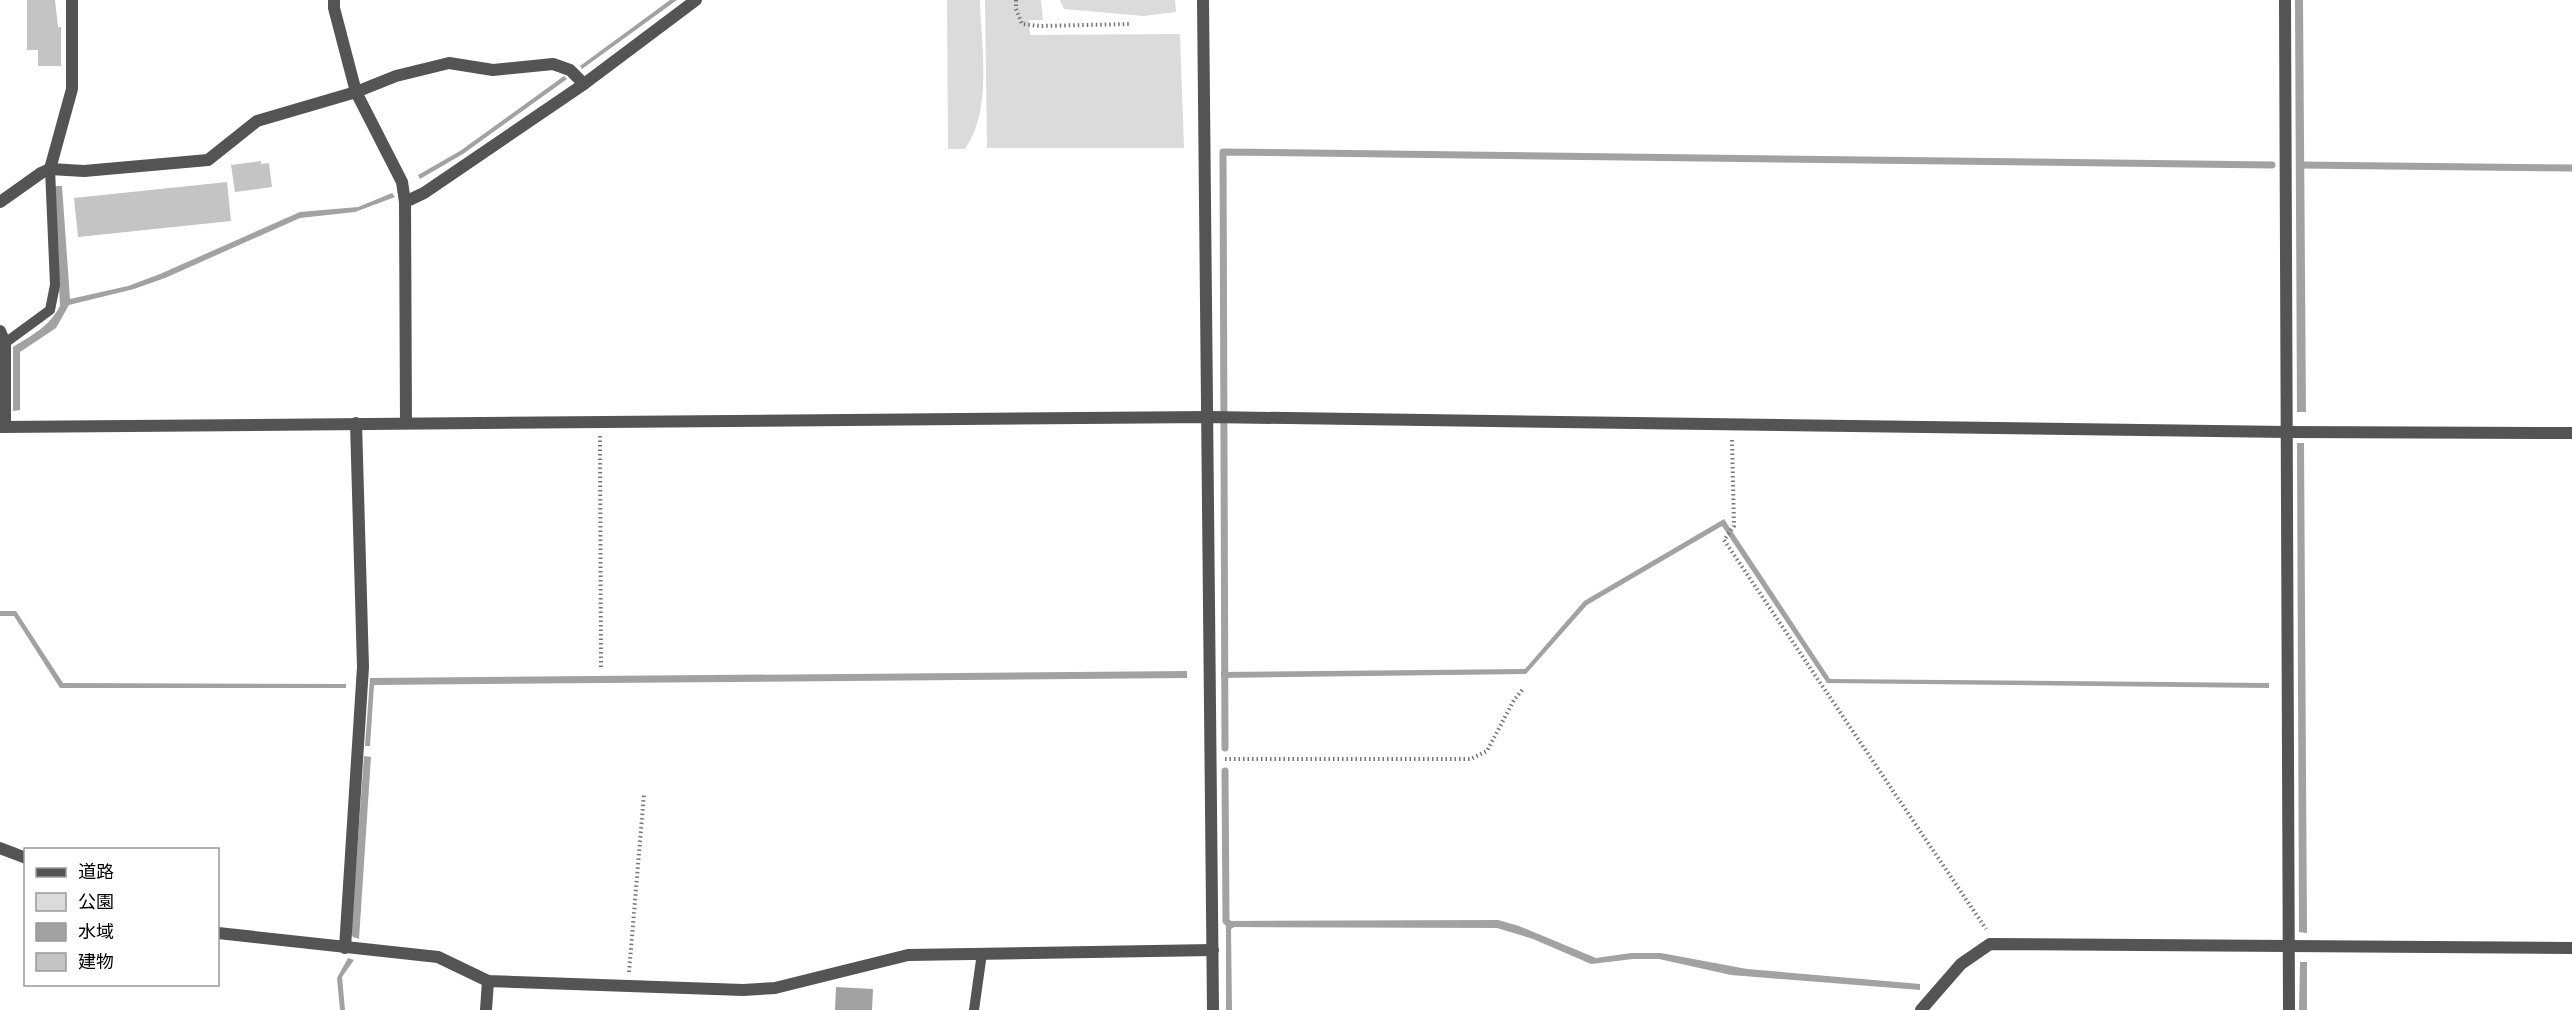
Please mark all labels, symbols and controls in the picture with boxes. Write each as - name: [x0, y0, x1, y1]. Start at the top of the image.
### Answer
- legend: [24, 848, 219, 986]
- text: 道路: [78, 860, 114, 885]
- text: 公園: [78, 890, 114, 915]
- text: 水域: [78, 920, 114, 945]
- text: 建物: [78, 950, 114, 975]

